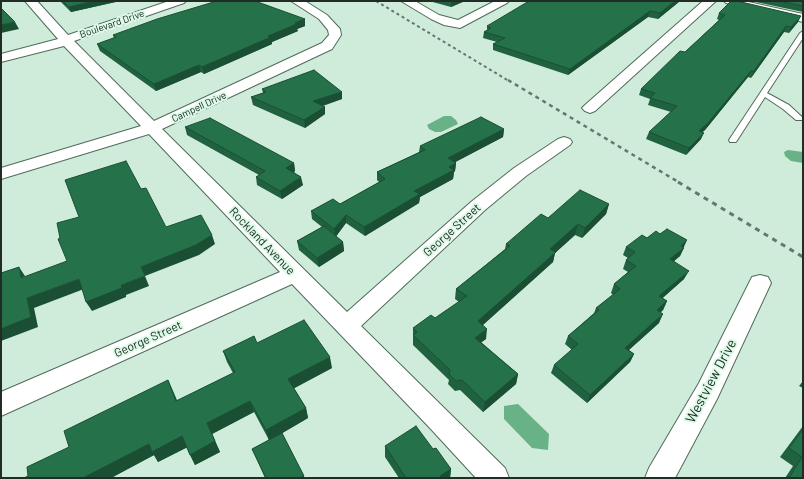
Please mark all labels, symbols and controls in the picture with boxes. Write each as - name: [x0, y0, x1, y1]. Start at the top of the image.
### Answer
- street label: Boulevard Drive: [78, 7, 146, 41]
- street label: Campell Drive: [170, 89, 228, 125]
- street label: George Street: [420, 200, 484, 260]
- street label: Rockland Avenue: [226, 204, 298, 278]
- street label: George Street: [112, 318, 184, 360]
- street label: Westview Drive: [682, 336, 740, 426]

